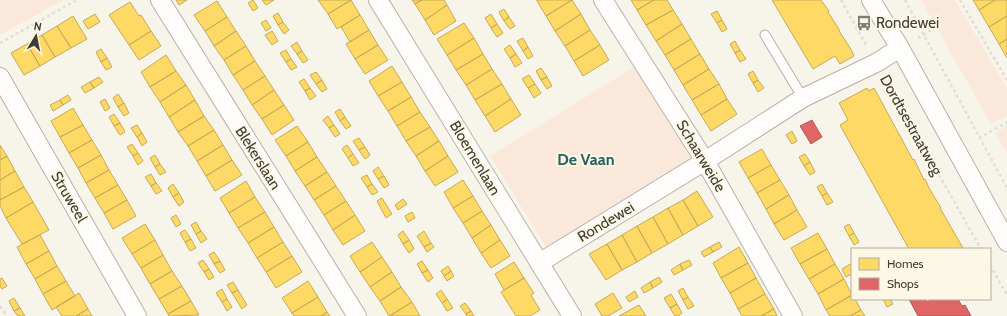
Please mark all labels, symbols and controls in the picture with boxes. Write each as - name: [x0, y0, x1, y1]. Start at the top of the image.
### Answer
- bus stop icon: Rondewei: [855, 14, 873, 32]
- place label: Rondewei: [876, 14, 939, 32]
- north arrow: [16, 16, 56, 56]
- text: N: [33, 19, 43, 34]
- street label: Dordtsestraatweg: [876, 72, 946, 179]
- street label: Bloemenlaan: [446, 117, 504, 199]
- street label: Schaarweide: [673, 117, 730, 195]
- street label: Blekerslaan: [231, 123, 285, 193]
- district label: De Vaan: [557, 150, 615, 169]
- street label: Struweel: [47, 168, 91, 226]
- street label: Rondewei: [574, 198, 638, 246]
- legend: [851, 248, 991, 300]
- text: Homes: [887, 256, 924, 271]
- text: Shops: [887, 276, 919, 291]

